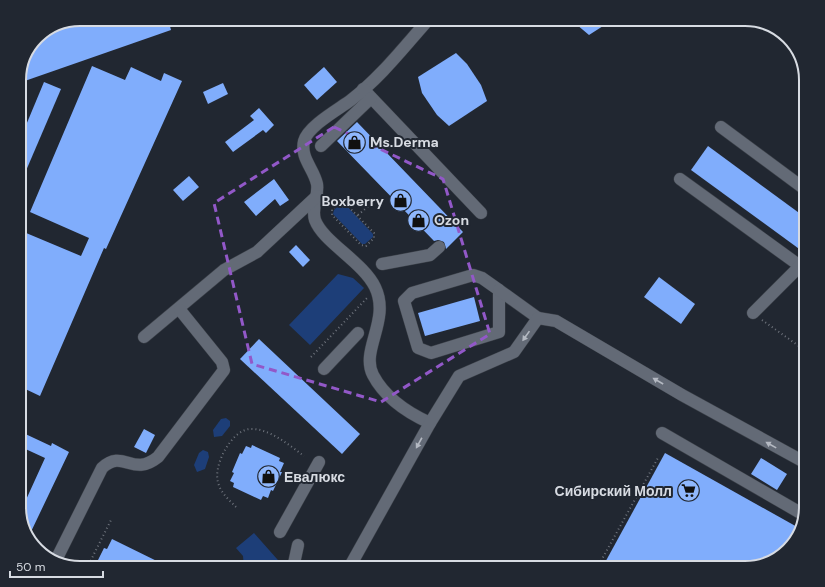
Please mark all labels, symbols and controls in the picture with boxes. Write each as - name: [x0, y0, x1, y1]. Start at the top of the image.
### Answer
- shop icon: Ms.Derma: [342, 129, 368, 155]
- place label: Ms.Derma: [370, 133, 439, 151]
- shop icon: Boxberry: [387, 188, 413, 214]
- place label: Boxberry: [321, 192, 385, 210]
- shop icon: Ozon: [405, 207, 431, 233]
- place label: Ozon: [434, 211, 469, 229]
- one-way arrow: [522, 331, 530, 342]
- one-way arrow: [652, 378, 664, 385]
- one-way arrow: [416, 437, 422, 449]
- one-way arrow: [766, 441, 777, 448]
- shop icon: Евалюкс: [256, 464, 282, 490]
- place label: Евалюкс: [284, 468, 345, 486]
- supermarket icon: Сибирский Молл: [675, 478, 701, 504]
- place label: Сибирский Молл: [555, 482, 672, 500]
- scale bar: [10, 553, 103, 579]
- text: 50 m: [16, 559, 45, 575]

